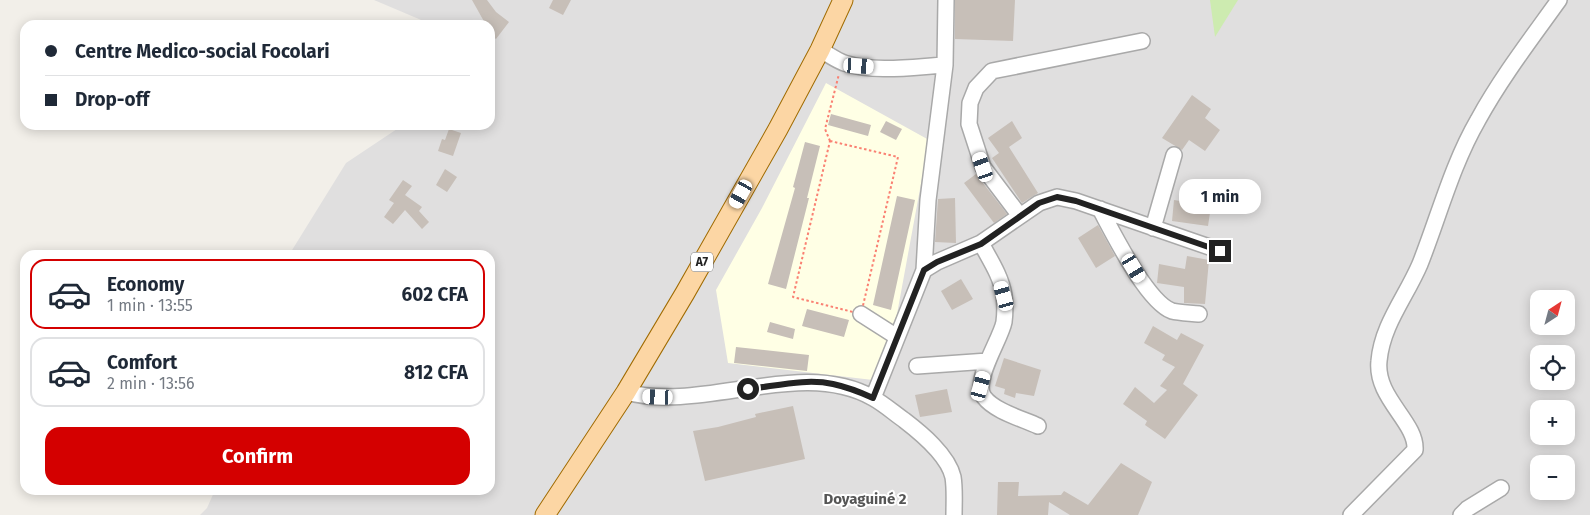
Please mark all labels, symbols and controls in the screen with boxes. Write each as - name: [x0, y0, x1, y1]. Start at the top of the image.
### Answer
- text: Centre Medico-social Focolari: [75, 40, 330, 63]
- car: [843, 58, 874, 74]
- text: Drop-off: [75, 88, 149, 111]
- car: [971, 150, 994, 184]
- car: [727, 177, 754, 211]
- callout: 1 min: [1179, 178, 1261, 214]
- text: 1 min: [1201, 187, 1239, 206]
- route end: [1209, 240, 1231, 262]
- car: [1119, 251, 1148, 285]
- road number: A7: [691, 252, 713, 272]
- icon: car: [47, 272, 92, 317]
- text: Economy: [107, 273, 184, 296]
- car: [992, 280, 1015, 312]
- text: 602 CFA: [402, 283, 468, 306]
- north arrow: [1530, 290, 1575, 335]
- map controls: [1530, 290, 1575, 500]
- text: 1 min · 13:55: [107, 296, 193, 315]
- button: locate: [1530, 345, 1575, 390]
- icon: car: [47, 350, 92, 395]
- text: Comfort: [107, 351, 177, 374]
- text: 812 CFA: [404, 361, 468, 384]
- car: [969, 370, 992, 402]
- text: 2 min · 13:56: [107, 374, 194, 393]
- route start: [737, 378, 759, 400]
- car: [642, 389, 673, 405]
- button: +: [1530, 400, 1575, 445]
- button: Confirm: [45, 427, 470, 485]
- button: −: [1530, 455, 1575, 500]
- district label: Doyaguiné 2: [823, 490, 907, 508]

